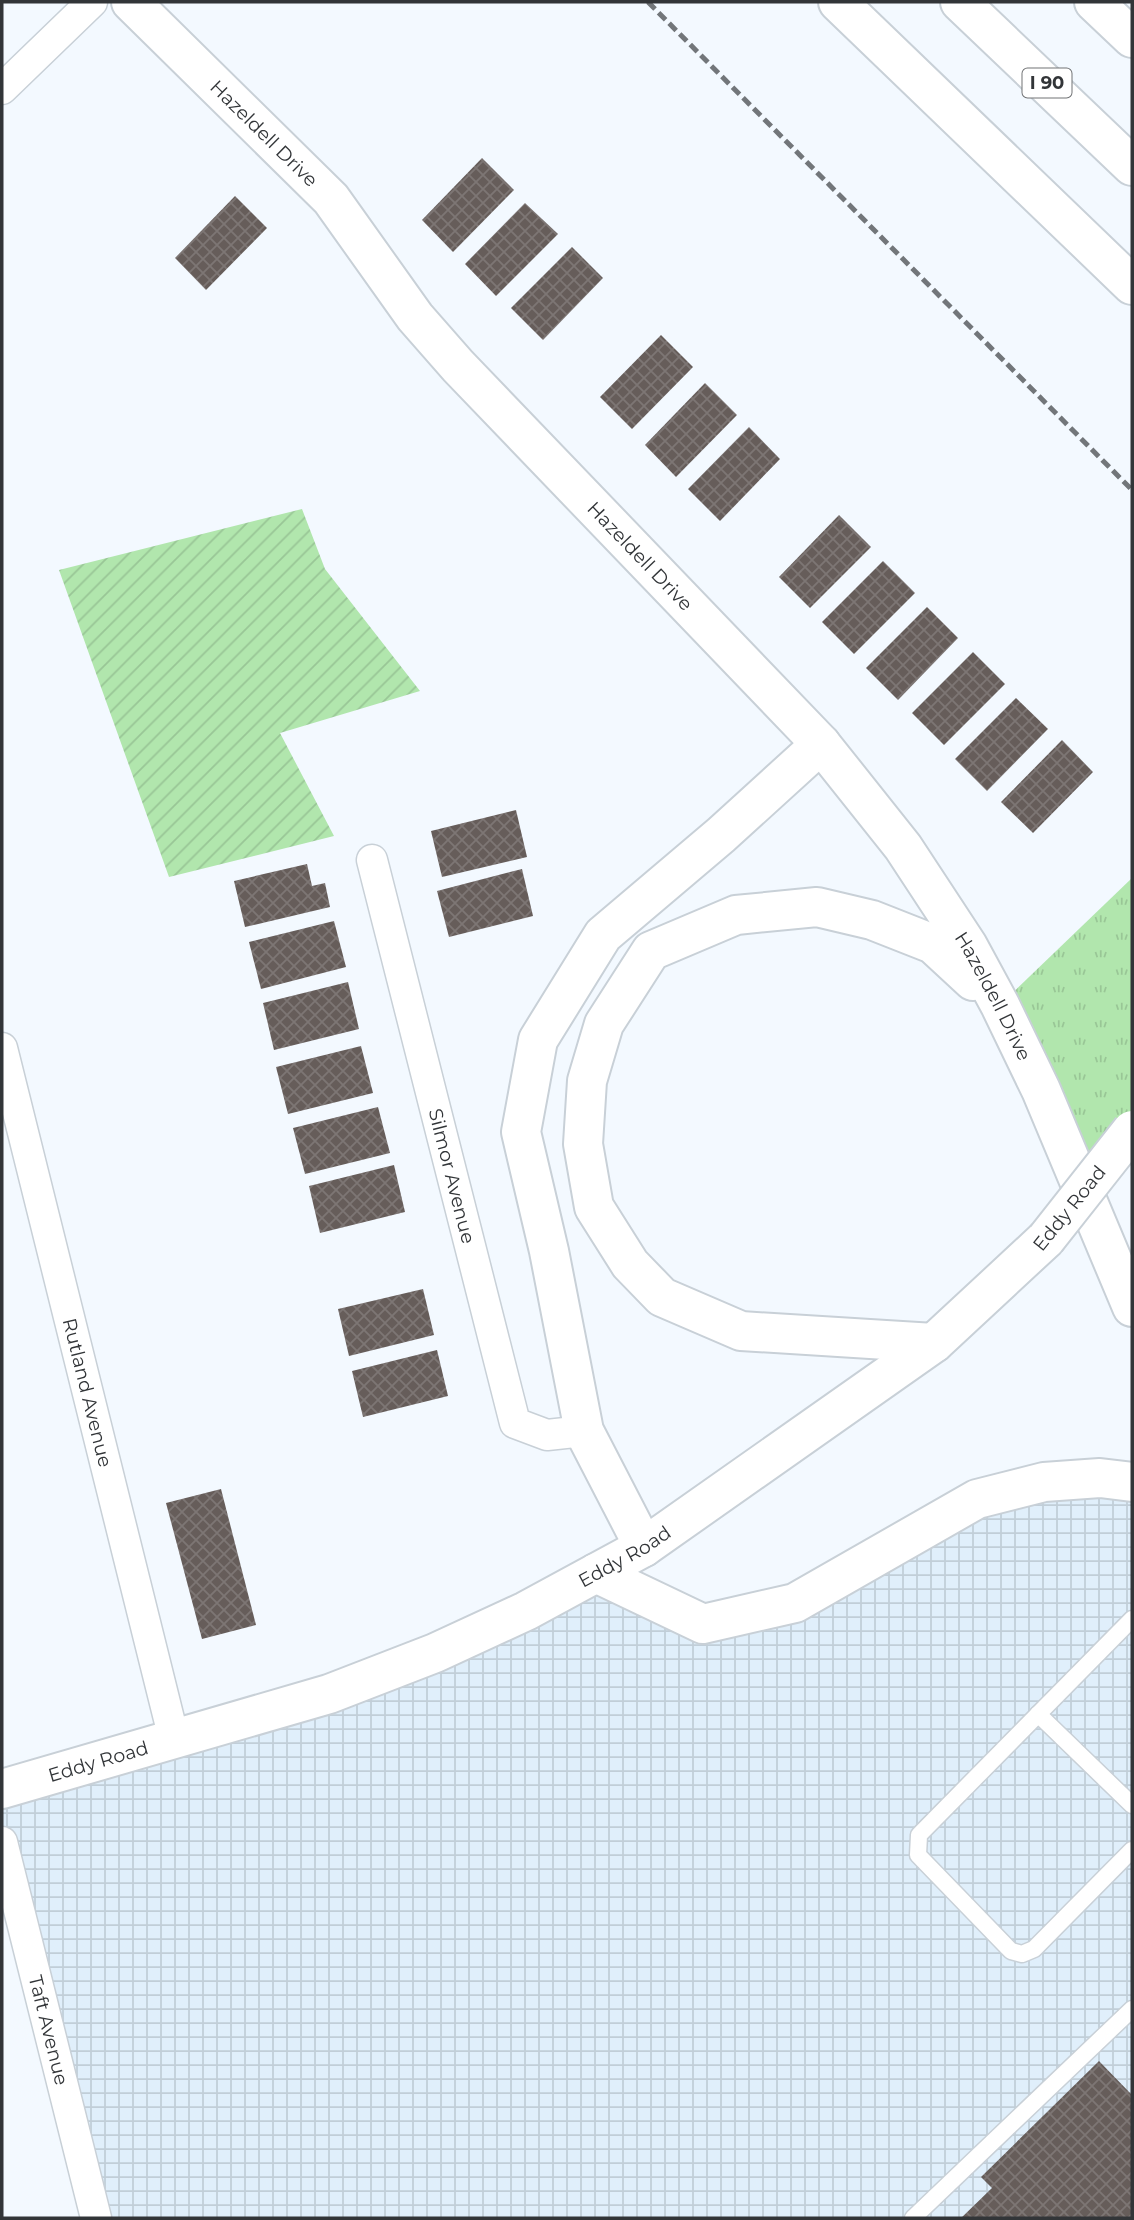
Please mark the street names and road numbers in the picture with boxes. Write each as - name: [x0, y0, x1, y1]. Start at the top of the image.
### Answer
- road number: I 90: [1023, 68, 1072, 98]
- street label: Hazeldell Drive: [205, 75, 323, 192]
- street label: Hazeldell Drive: [582, 497, 698, 615]
- street label: Hazeldell Drive: [950, 927, 1036, 1064]
- street label: Silmor Avenue: [424, 1106, 480, 1246]
- street label: Eddy Road: [1028, 1161, 1111, 1256]
- street label: Rutland Avenue: [58, 1316, 117, 1470]
- street label: Eddy Road: [574, 1521, 675, 1592]
- street label: Eddy Road: [45, 1736, 151, 1787]
- street label: Taft Avenue: [24, 1973, 73, 2088]

